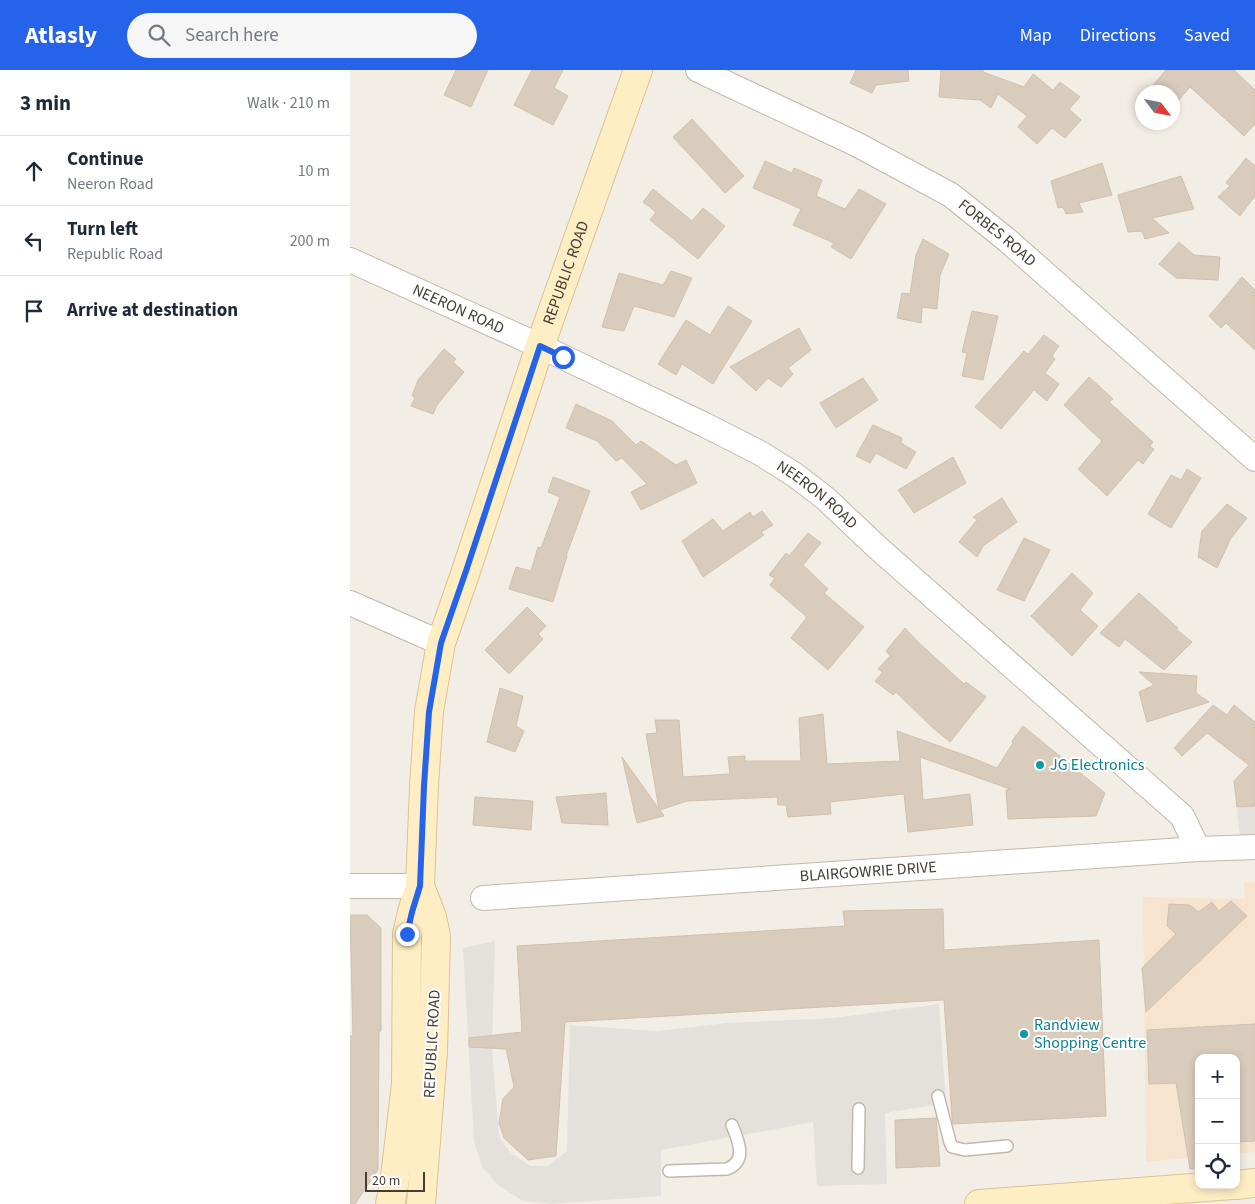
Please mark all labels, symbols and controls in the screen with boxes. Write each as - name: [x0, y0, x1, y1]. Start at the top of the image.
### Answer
- search box: [127, 13, 477, 58]
- text: Atlasly: [25, 18, 97, 53]
- icon: search: [145, 21, 173, 49]
- text: Search here: [185, 22, 279, 49]
- text: Map: [1020, 23, 1052, 48]
- text: Directions: [1080, 23, 1156, 48]
- text: Saved: [1184, 23, 1230, 48]
- north arrow: [1135, 85, 1180, 130]
- text: 3 min: [20, 88, 71, 118]
- text: Walk · 210 m: [247, 92, 330, 114]
- text: Continue: [67, 146, 144, 173]
- icon: ahead: [20, 157, 48, 185]
- text: 10 m: [298, 160, 330, 182]
- text: Neeron Road: [67, 173, 154, 195]
- street label: FORBES ROAD: [954, 194, 1041, 272]
- text: Turn left: [67, 216, 138, 243]
- street label: REPUBLIC ROAD: [537, 218, 595, 328]
- icon: left: [20, 227, 48, 255]
- text: 200 m: [290, 230, 330, 252]
- text: Republic Road: [67, 243, 163, 265]
- street label: NEERON ROAD: [409, 279, 508, 339]
- icon: arrive: [20, 297, 48, 325]
- text: Arrive at destination: [67, 297, 238, 324]
- route start: [552, 346, 575, 369]
- street label: NEERON ROAD: [772, 455, 862, 534]
- place label: JG Electronics: [1050, 754, 1145, 776]
- marker: JG Electronics: [1034, 759, 1046, 771]
- street label: BLAIRGOWRIE DRIVE: [799, 856, 937, 887]
- route end: [396, 923, 419, 946]
- street label: REPUBLIC ROAD: [418, 989, 446, 1099]
- place label: Randview Shopping Centre: [1034, 1014, 1146, 1054]
- marker: Randview Shopping Centre: [1018, 1028, 1030, 1040]
- map controls: [1195, 1054, 1240, 1189]
- button: +: [1195, 1054, 1240, 1099]
- button: −: [1195, 1099, 1240, 1144]
- button: locate: [1195, 1144, 1240, 1189]
- scale bar: [365, 1169, 425, 1192]
- text: 20 m: [372, 1171, 400, 1191]

